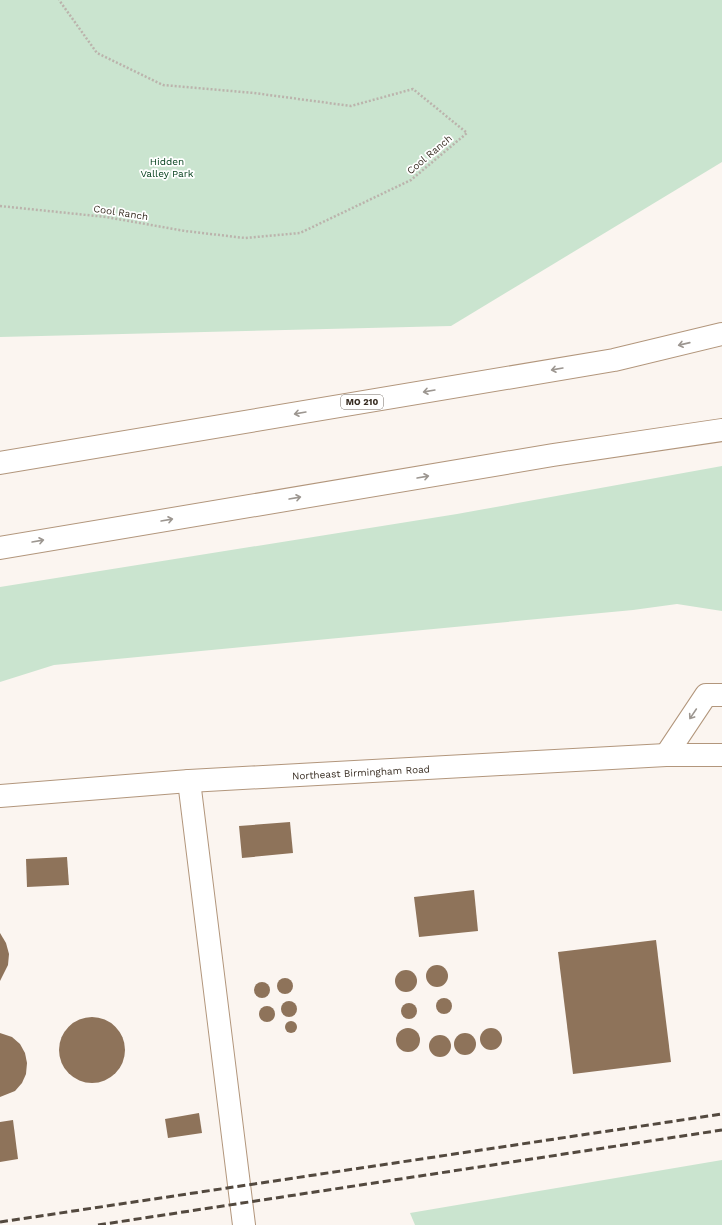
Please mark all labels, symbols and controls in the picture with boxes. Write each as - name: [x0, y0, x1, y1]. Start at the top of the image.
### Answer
- street label: Cool Ranch: [405, 132, 454, 176]
- park label: Hidden Valley Park: [140, 156, 194, 179]
- street label: Cool Ranch: [93, 203, 149, 222]
- one-way arrow: [678, 341, 691, 349]
- one-way arrow: [551, 365, 564, 373]
- one-way arrow: [422, 387, 435, 395]
- road number: MO 210: [341, 395, 383, 409]
- one-way arrow: [294, 409, 307, 417]
- one-way arrow: [416, 472, 429, 480]
- one-way arrow: [288, 494, 301, 502]
- one-way arrow: [160, 516, 173, 524]
- one-way arrow: [32, 537, 45, 545]
- one-way arrow: [689, 709, 697, 720]
- street label: Northeast Birmingham Road: [292, 763, 430, 782]

